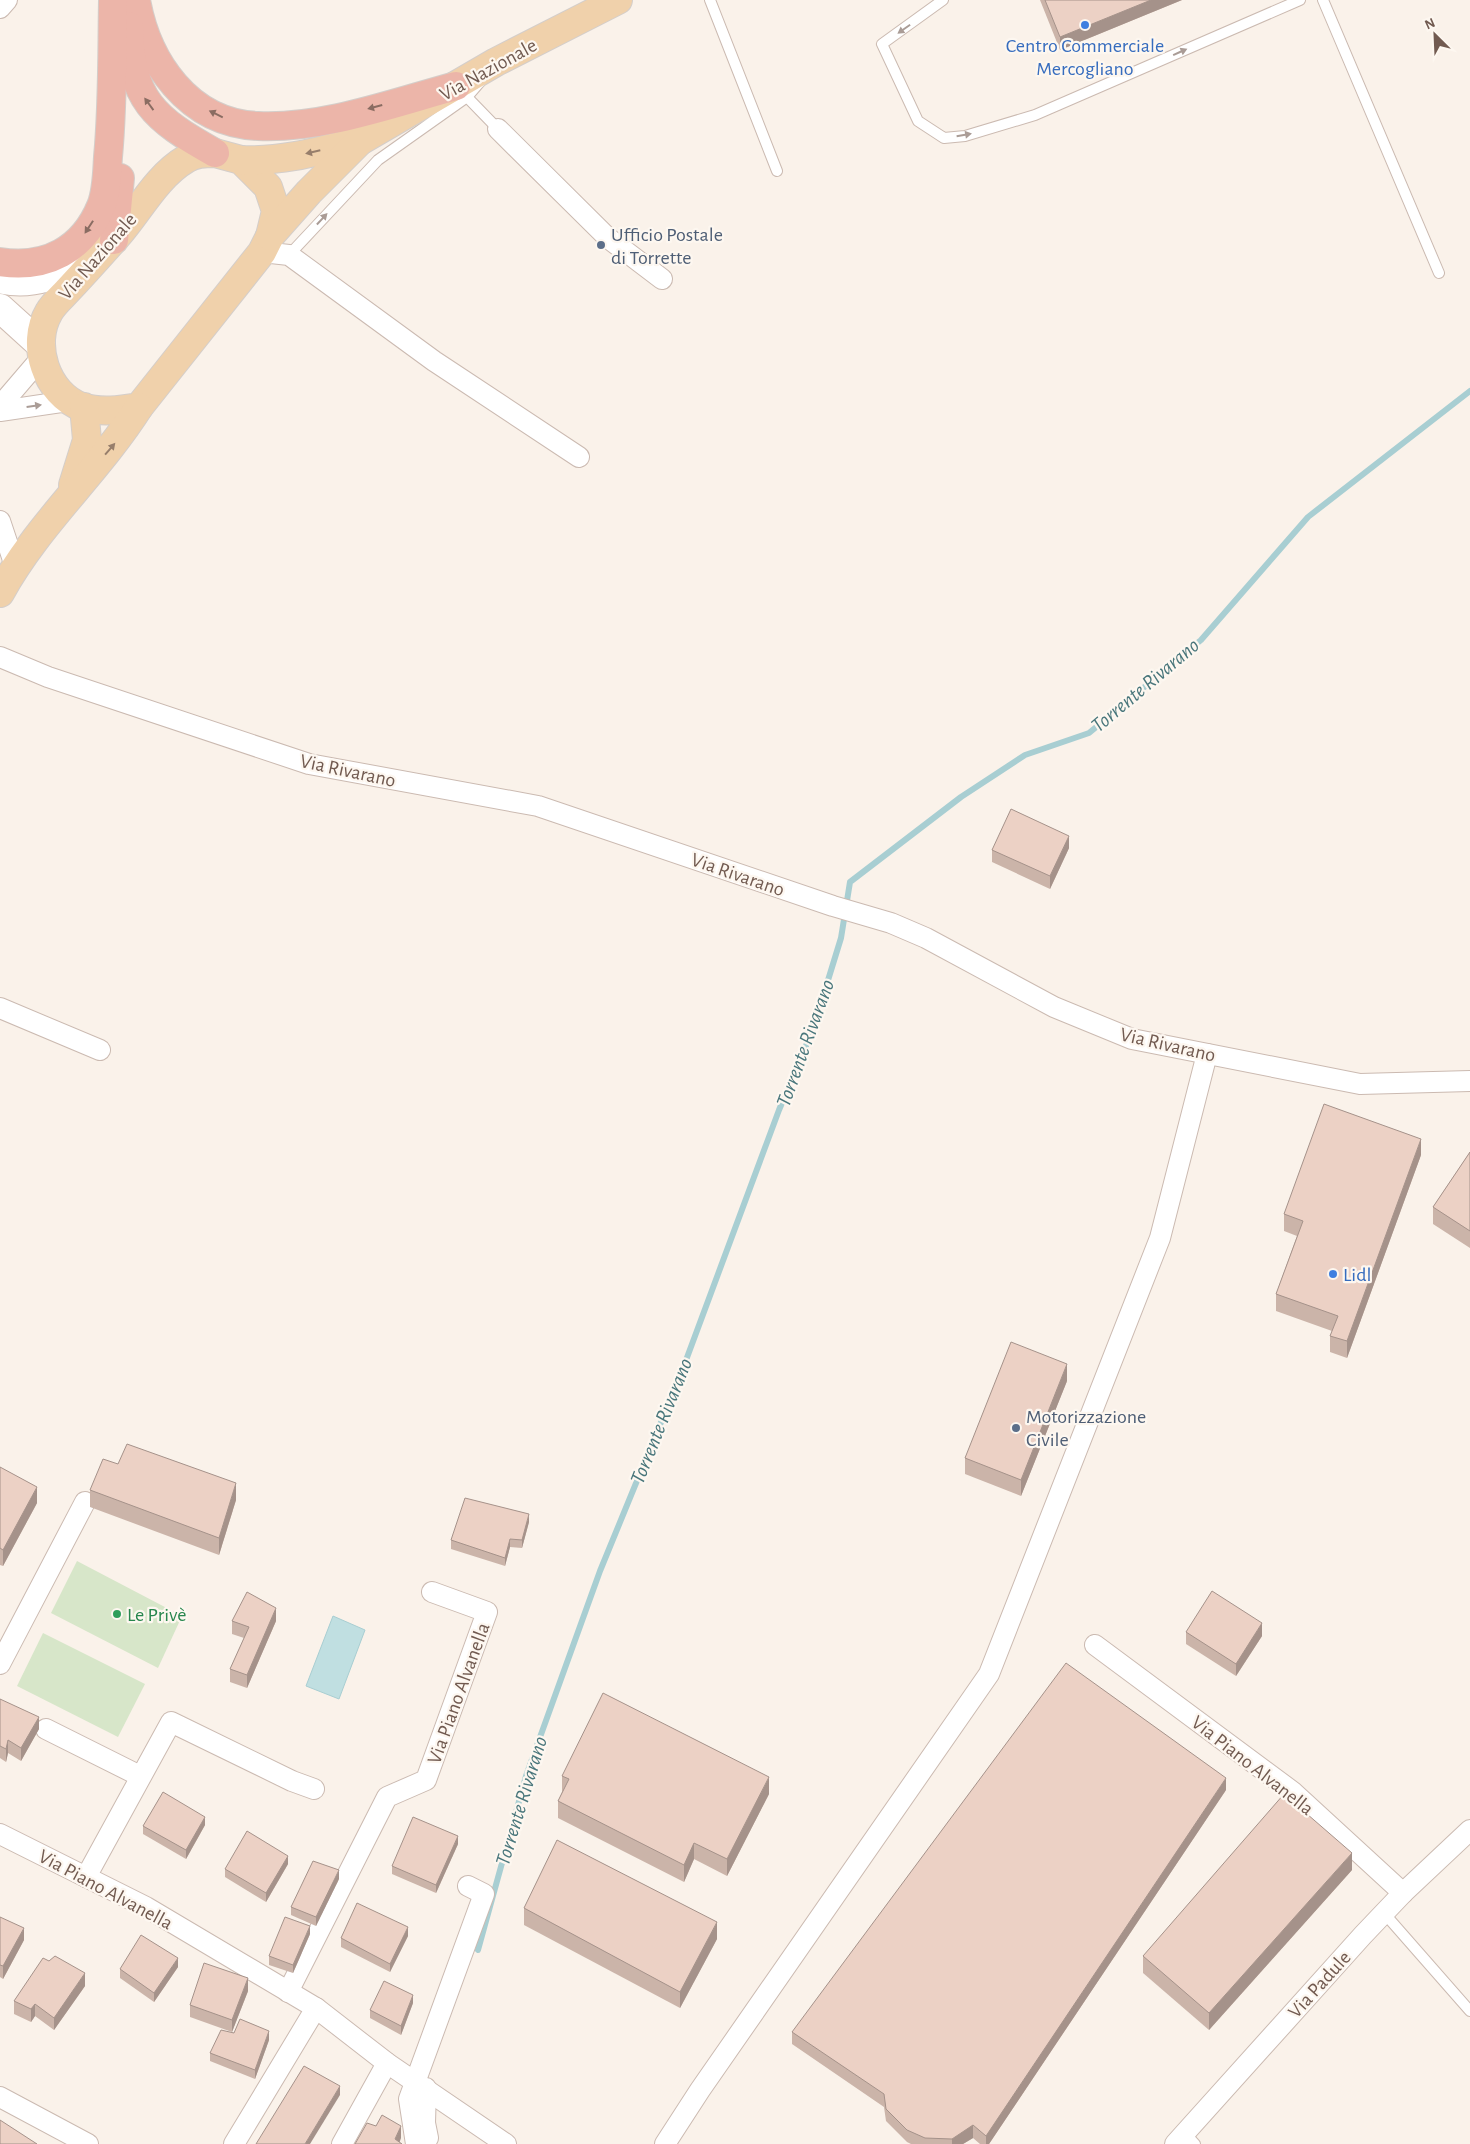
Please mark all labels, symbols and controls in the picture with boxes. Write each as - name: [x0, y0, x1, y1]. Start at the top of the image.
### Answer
- north arrow: [1410, 10, 1460, 60]
- text: N: [1423, 16, 1437, 32]
- marker: Centro Commerciale Mercogliano: [1079, 19, 1091, 31]
- one-way arrow: [897, 24, 911, 34]
- street label: Via Nazionale: [437, 35, 540, 105]
- place label: Centro Commerciale Mercogliano: [1006, 36, 1164, 79]
- one-way arrow: [1173, 48, 1187, 56]
- one-way arrow: [143, 98, 154, 111]
- one-way arrow: [367, 104, 382, 112]
- one-way arrow: [209, 110, 224, 119]
- one-way arrow: [956, 131, 972, 139]
- one-way arrow: [305, 148, 320, 156]
- street label: Via Nazionale: [55, 209, 141, 304]
- one-way arrow: [316, 213, 328, 225]
- one-way arrow: [85, 220, 94, 233]
- place label: Ufficio Postale di Torrette: [611, 225, 723, 268]
- marker: Ufficio Postale di Torrette: [595, 239, 607, 251]
- one-way arrow: [27, 402, 43, 410]
- one-way arrow: [104, 443, 115, 456]
- water label: Torrente Rivarano: [1087, 634, 1203, 736]
- street label: Via Rivarano: [298, 751, 397, 791]
- street label: Via Rivarano: [688, 850, 787, 900]
- water label: Torrente Rivarano: [773, 977, 838, 1110]
- street label: Via Rivarano: [1118, 1024, 1217, 1066]
- place label: Lidl: [1343, 1265, 1371, 1285]
- marker: Lidl: [1327, 1268, 1339, 1280]
- water label: Torrente Rivarano: [627, 1355, 696, 1487]
- place label: Motorizzazione Civile: [1026, 1407, 1146, 1450]
- marker: Motorizzazione Civile: [1010, 1422, 1022, 1434]
- place label: Le Privè: [127, 1605, 186, 1625]
- marker: Le Privè: [111, 1608, 123, 1620]
- street label: Via Piano Alvanella: [424, 1620, 494, 1767]
- street label: Via Piano Alvanella: [1188, 1712, 1317, 1819]
- water label: Torrente Rivarano: [492, 1734, 551, 1868]
- street label: Via Piano Alvanella: [35, 1846, 176, 1934]
- street label: Via Padule: [1285, 1947, 1355, 2022]

